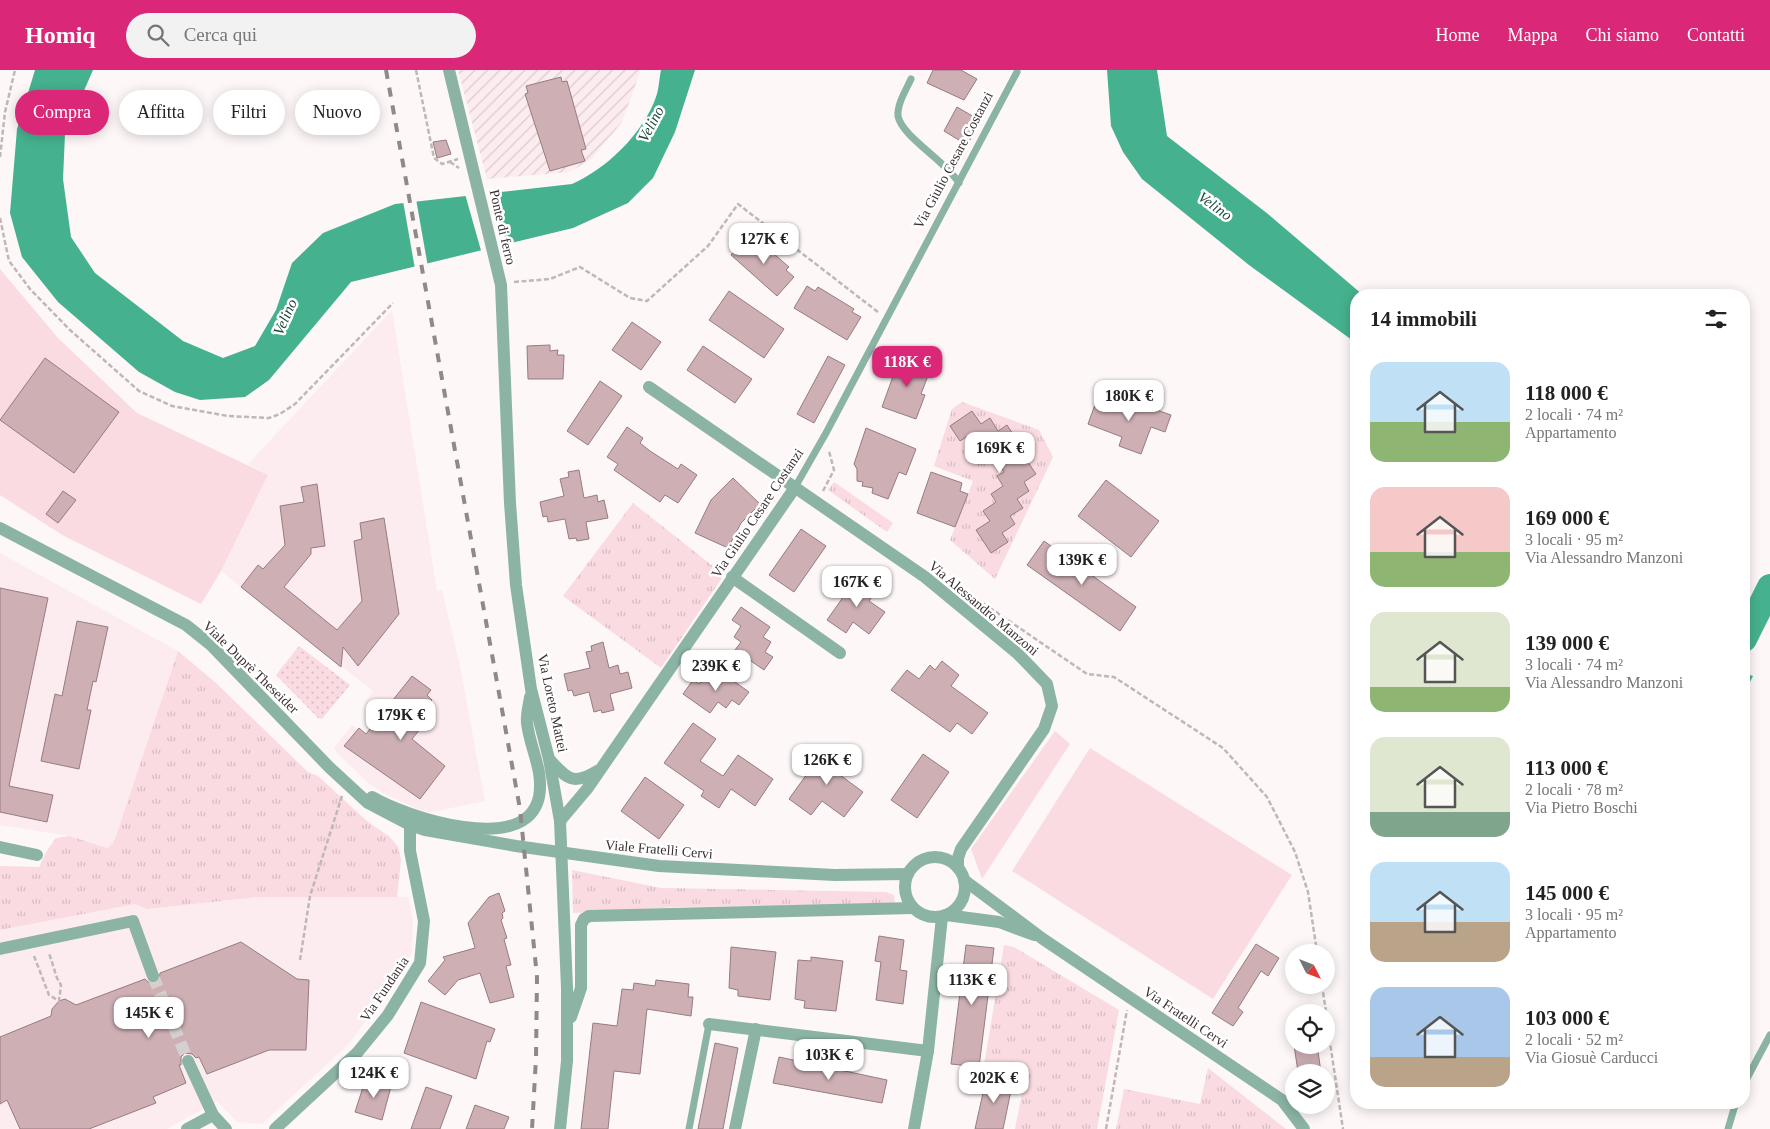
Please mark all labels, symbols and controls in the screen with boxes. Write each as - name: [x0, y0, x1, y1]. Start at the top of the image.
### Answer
- search box: [126, 13, 476, 58]
- icon: search: [144, 21, 172, 49]
- text: Homiq: [25, 22, 96, 48]
- text: Cerca qui: [184, 24, 257, 45]
- text: Home: [1436, 25, 1480, 45]
- text: Mappa: [1508, 25, 1557, 45]
- text: Chi siamo: [1585, 25, 1659, 45]
- text: Contatti: [1687, 25, 1745, 45]
- street label: Via Giulio Cesare Costanzi: [911, 89, 996, 231]
- chip: Compra: [15, 90, 109, 135]
- chip: Affitta: [119, 90, 203, 135]
- chip: Filtri: [213, 90, 285, 135]
- chip: Nuovo: [295, 90, 380, 135]
- water label: Velino: [635, 103, 667, 144]
- street label: Ponte di ferro: [487, 188, 518, 266]
- water label: Velino: [1195, 189, 1235, 224]
- pin: 127K €: [723, 222, 805, 265]
- text: 127K €: [740, 230, 788, 247]
- water label: Velino: [270, 296, 300, 337]
- icon: filters: [1702, 305, 1730, 333]
- text: 14 immobili: [1370, 307, 1477, 331]
- pin: 118K €: [866, 346, 948, 388]
- text: 118K €: [883, 353, 931, 370]
- pin: 180K €: [1088, 380, 1170, 422]
- text: 118 000 €: [1525, 381, 1608, 405]
- icon: home: [1410, 382, 1470, 442]
- text: 180K €: [1105, 387, 1153, 404]
- text: 2 locali · 74 m²: [1525, 406, 1623, 423]
- text: Appartamento: [1525, 424, 1617, 441]
- pin: 169K €: [959, 432, 1041, 474]
- text: 169K €: [976, 439, 1024, 456]
- street label: Via Giulio Cesare Costanzi: [708, 446, 806, 581]
- text: 169 000 €: [1525, 506, 1609, 530]
- icon: home: [1410, 507, 1470, 567]
- text: 3 locali · 95 m²: [1525, 531, 1623, 548]
- pin: 139K €: [1041, 544, 1123, 586]
- text: Via Alessandro Manzoni: [1525, 549, 1683, 566]
- text: 139K €: [1058, 551, 1106, 568]
- street label: Via Alessandro Manzoni: [926, 558, 1042, 659]
- pin: 167K €: [816, 566, 898, 608]
- text: 167K €: [833, 573, 881, 590]
- street label: Viale Duprè Theseider: [200, 618, 302, 717]
- text: 139 000 €: [1525, 631, 1609, 655]
- icon: home: [1410, 632, 1470, 692]
- pin: 239K €: [675, 650, 757, 692]
- street label: Via Loreto Mattei: [535, 653, 570, 754]
- text: 3 locali · 74 m²: [1525, 656, 1623, 673]
- text: 239K €: [692, 657, 740, 674]
- text: Via Alessandro Manzoni: [1525, 674, 1683, 691]
- pin: 179K €: [360, 698, 442, 741]
- text: 179K €: [377, 706, 425, 723]
- pin: 126K €: [786, 744, 868, 786]
- text: 126K €: [803, 751, 851, 768]
- text: 113 000 €: [1525, 756, 1608, 780]
- icon: home: [1410, 757, 1470, 817]
- text: 2 locali · 78 m²: [1525, 781, 1623, 798]
- text: Via Pietro Boschi: [1525, 799, 1638, 816]
- street label: Viale Fratelli Cervi: [605, 837, 714, 862]
- text: 145 000 €: [1525, 881, 1609, 905]
- icon: home: [1410, 882, 1470, 942]
- text: 3 locali · 95 m²: [1525, 906, 1623, 923]
- text: Appartamento: [1525, 924, 1617, 941]
- north arrow: [1285, 944, 1335, 994]
- map controls: [1285, 944, 1335, 1114]
- street label: Via Fundania: [357, 953, 412, 1025]
- pin: 113K €: [931, 964, 1013, 1006]
- text: 113K €: [948, 971, 996, 988]
- street label: Via Fratelli Cervi: [1141, 984, 1231, 1051]
- pin: 145K €: [108, 996, 190, 1039]
- text: 145K €: [125, 1004, 173, 1021]
- button: locate: [1285, 1004, 1335, 1054]
- text: 103 000 €: [1525, 1006, 1609, 1030]
- icon: home: [1410, 1007, 1470, 1067]
- text: 2 locali · 52 m²: [1525, 1031, 1623, 1048]
- pin: 103K €: [788, 1038, 870, 1081]
- text: 103K €: [805, 1046, 853, 1063]
- text: Via Giosuè Carducci: [1525, 1049, 1658, 1066]
- pin: 124K €: [333, 1056, 415, 1099]
- pin: 202K €: [953, 1062, 1035, 1104]
- text: 124K €: [350, 1064, 398, 1081]
- button: layers: [1285, 1064, 1335, 1114]
- text: 202K €: [970, 1069, 1018, 1086]

